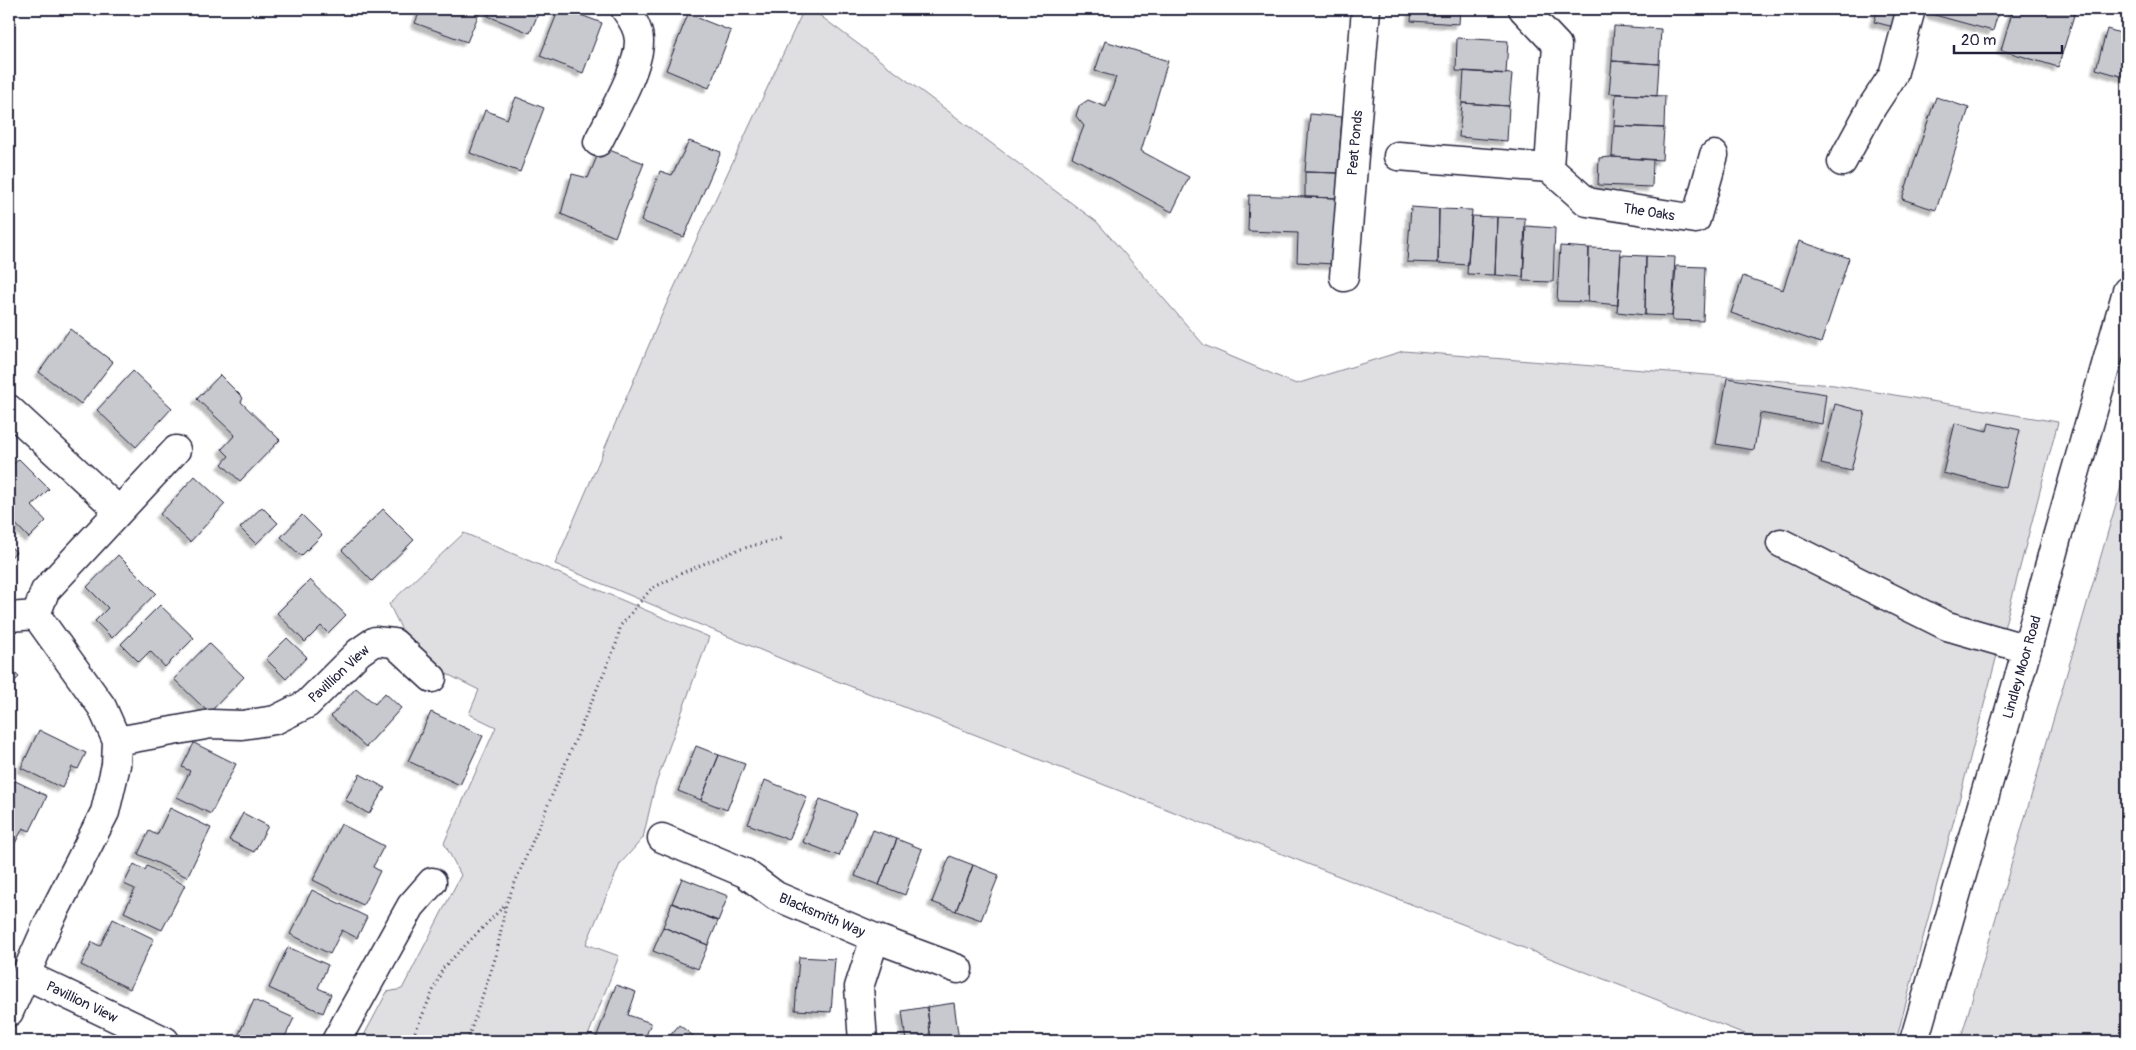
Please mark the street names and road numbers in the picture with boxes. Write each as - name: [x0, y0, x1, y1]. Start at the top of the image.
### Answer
- street label: Peat Ponds: [1344, 109, 1366, 176]
- street label: The Oaks: [1622, 200, 1677, 225]
- street label: Lindley Moor Road: [1999, 613, 2045, 721]
- street label: Pavillion View: [305, 641, 373, 707]
- street label: Blacksmith Way: [777, 889, 867, 941]
- street label: Pavillion View: [44, 977, 121, 1027]

